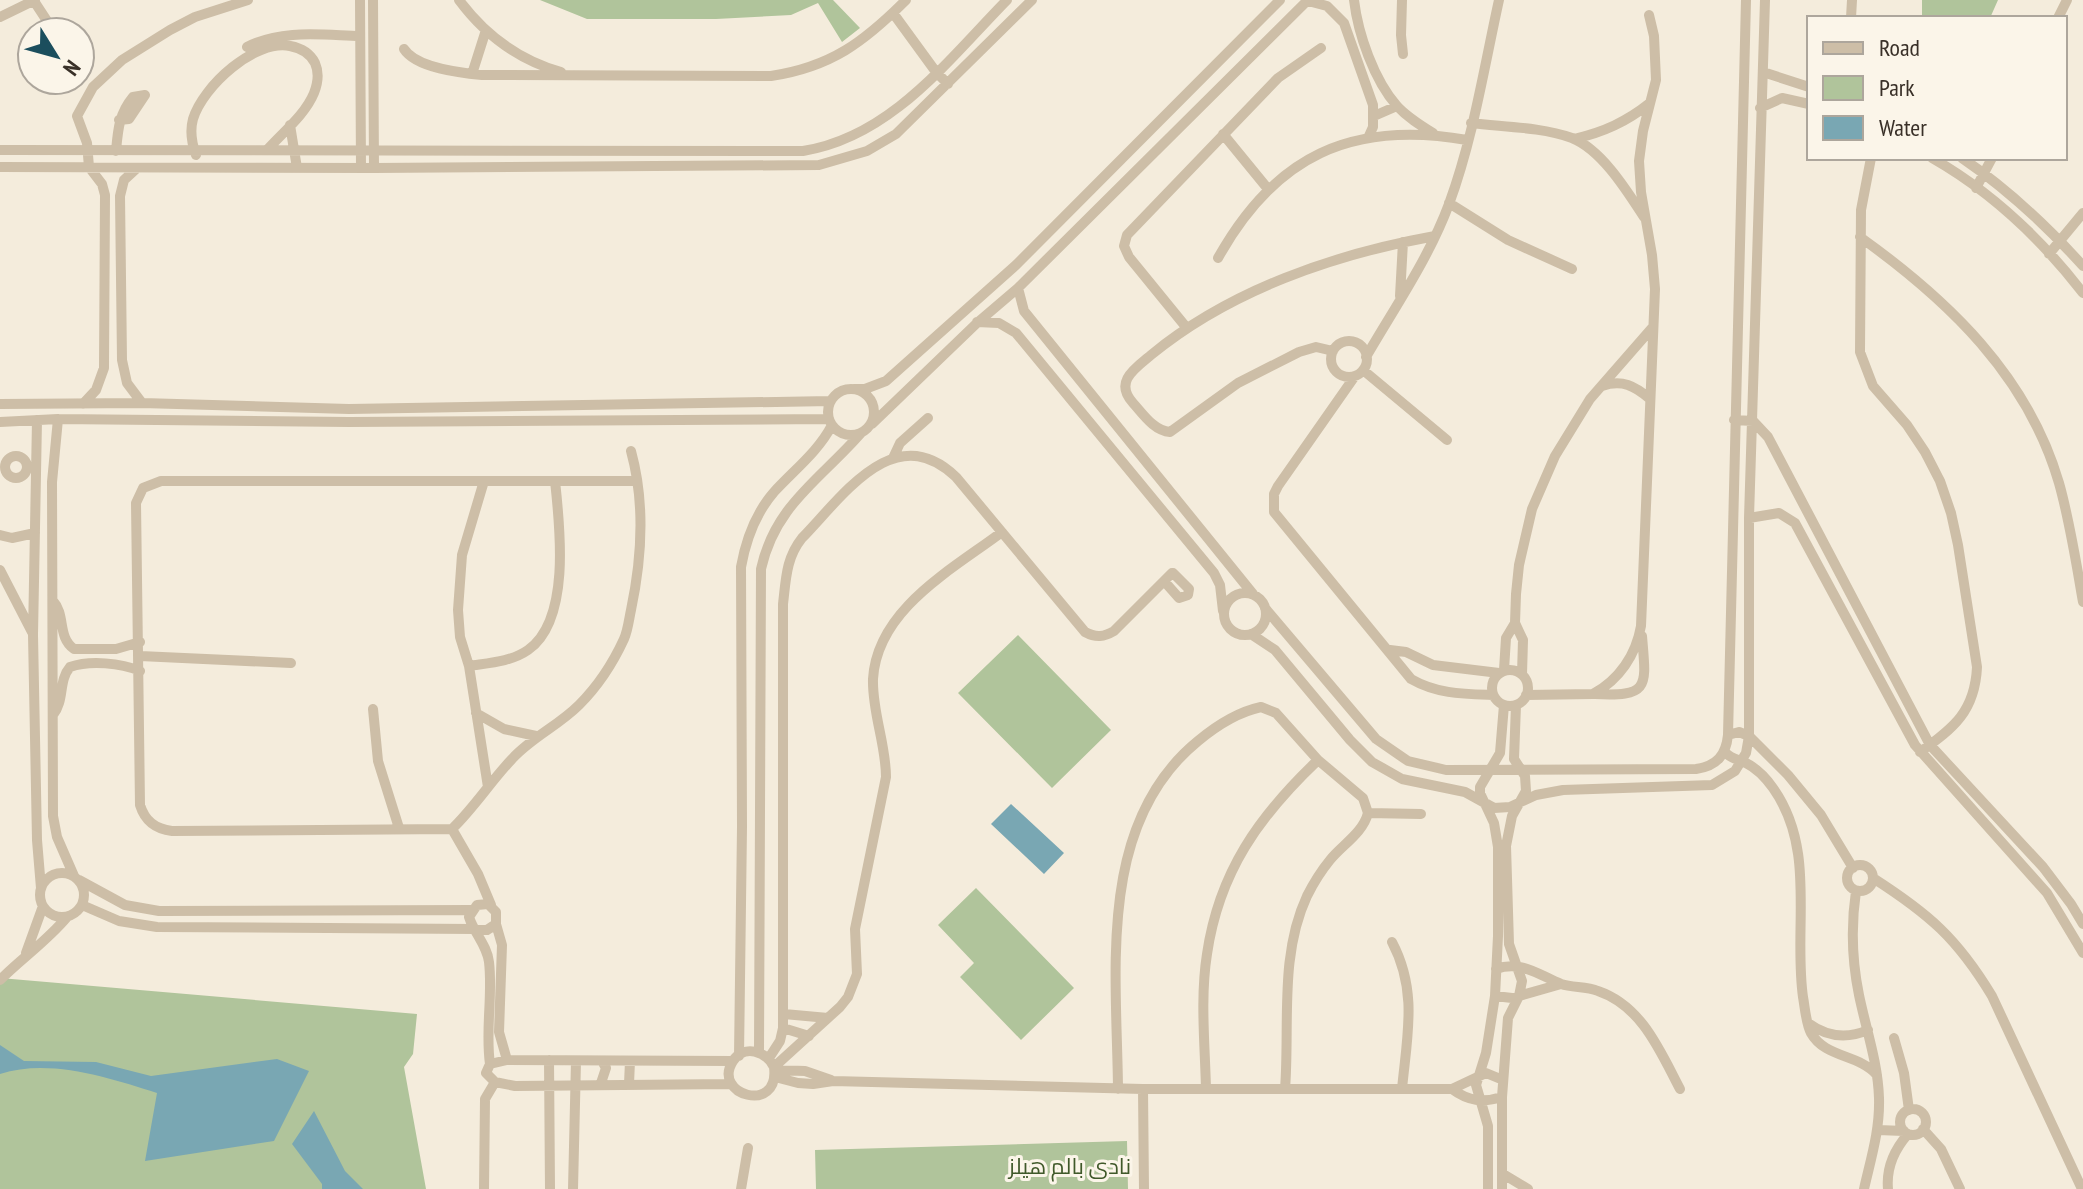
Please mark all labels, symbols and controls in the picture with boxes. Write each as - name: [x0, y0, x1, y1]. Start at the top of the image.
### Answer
- north arrow: [16, 16, 96, 96]
- legend: [1807, 16, 2067, 160]
- text: Road: [1879, 32, 1920, 63]
- text: N: [57, 55, 87, 81]
- text: Park: [1879, 72, 1915, 103]
- text: Water: [1879, 112, 1927, 143]
- park label: نادى بالم هيلز: [1007, 1152, 1131, 1182]

